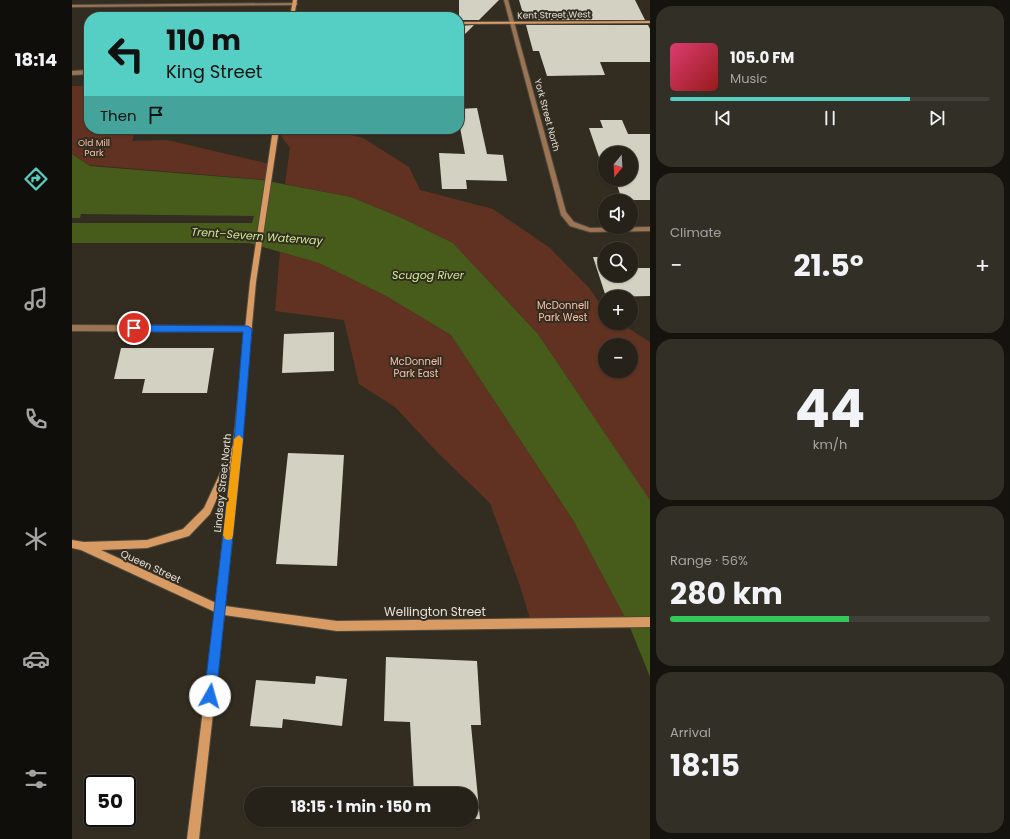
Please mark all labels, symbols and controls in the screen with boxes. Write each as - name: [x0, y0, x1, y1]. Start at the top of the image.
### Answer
- street label: Kent Street West: [517, 8, 591, 22]
- text: 110 m: [166, 21, 241, 60]
- icon: left: [100, 28, 152, 80]
- text: 18:14: [15, 47, 57, 72]
- text: 105.0 FM: [730, 47, 794, 68]
- text: King Street: [166, 59, 262, 84]
- text: Music: [730, 69, 767, 88]
- street label: York Street North: [532, 77, 563, 153]
- icon: arrive: [145, 104, 167, 126]
- text: Then: [100, 105, 137, 126]
- icon: previous: [712, 107, 734, 129]
- icon: pause: [819, 107, 841, 129]
- icon: next: [926, 107, 948, 129]
- park label: Old Mill Park: [78, 137, 110, 159]
- north arrow: [598, 146, 638, 186]
- map controls: [598, 146, 638, 378]
- icon: directions: [22, 165, 50, 193]
- button: sound: [598, 194, 638, 234]
- water label: Trent–Severn Waterway: [191, 223, 324, 249]
- text: Climate: [670, 223, 721, 242]
- button: search: [598, 242, 638, 282]
- text: 21.5°: [793, 244, 864, 287]
- text: −: [670, 250, 682, 281]
- text: +: [975, 250, 990, 281]
- water label: Scugog River: [392, 267, 465, 283]
- icon: music: [22, 285, 50, 313]
- button: +: [598, 290, 638, 330]
- park label: McDonnell Park West: [537, 298, 589, 325]
- pin: [117, 311, 151, 345]
- icon: arrive: [123, 317, 145, 339]
- button: −: [598, 338, 638, 378]
- park label: McDonnell Park East: [390, 354, 442, 381]
- text: 44: [795, 372, 865, 445]
- icon: phone: [22, 405, 50, 433]
- street label: Lindsay Street North: [210, 433, 235, 533]
- text: km/h: [813, 435, 847, 454]
- icon: climate: [22, 525, 50, 553]
- street label: Queen Street: [118, 546, 184, 587]
- text: Range · 56%: [670, 551, 748, 570]
- text: 280 km: [670, 572, 783, 615]
- street label: Wellington Street: [384, 603, 486, 620]
- icon: car: [22, 645, 50, 673]
- position arrow: [189, 675, 231, 717]
- text: Arrival: [670, 723, 711, 742]
- text: 18:15: [670, 744, 740, 787]
- icon: filters: [22, 765, 50, 793]
- speed limit sign: 50: [84, 775, 136, 827]
- text: 18:15 · 1 min · 150 m: [291, 796, 431, 817]

